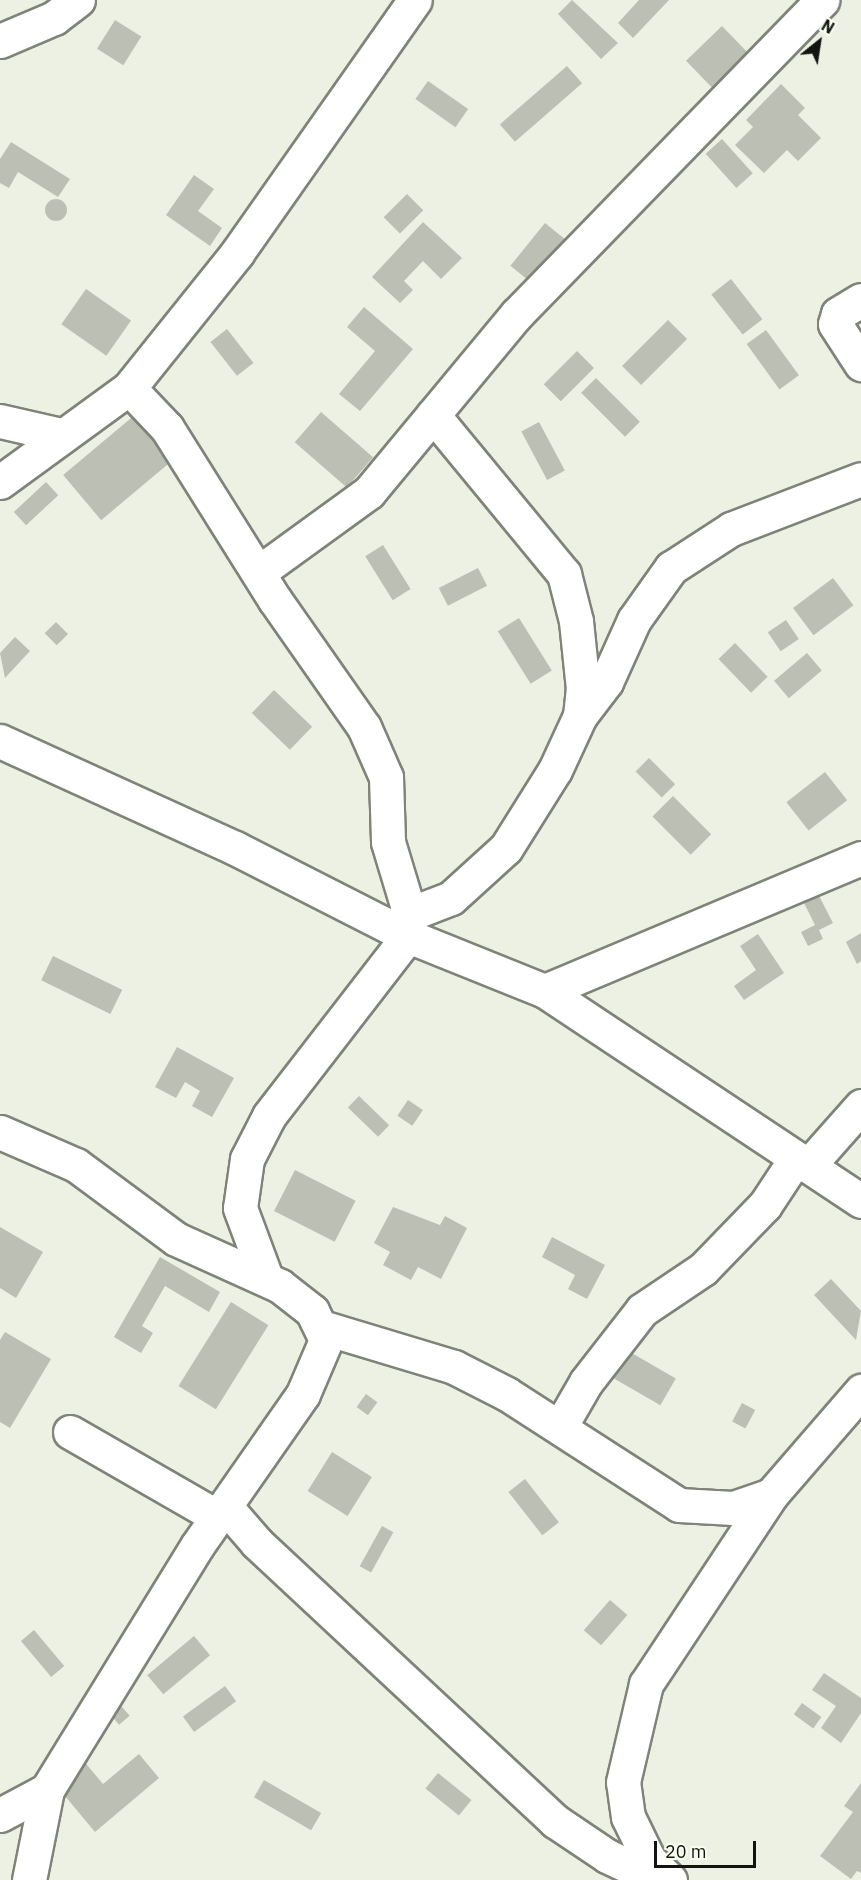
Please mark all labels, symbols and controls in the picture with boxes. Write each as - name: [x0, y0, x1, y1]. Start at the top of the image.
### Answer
- north arrow: [789, 12, 849, 72]
- text: N: [818, 15, 838, 38]
- scale bar: [657, 1829, 759, 1867]
- text: 20 m: [665, 1840, 707, 1863]

